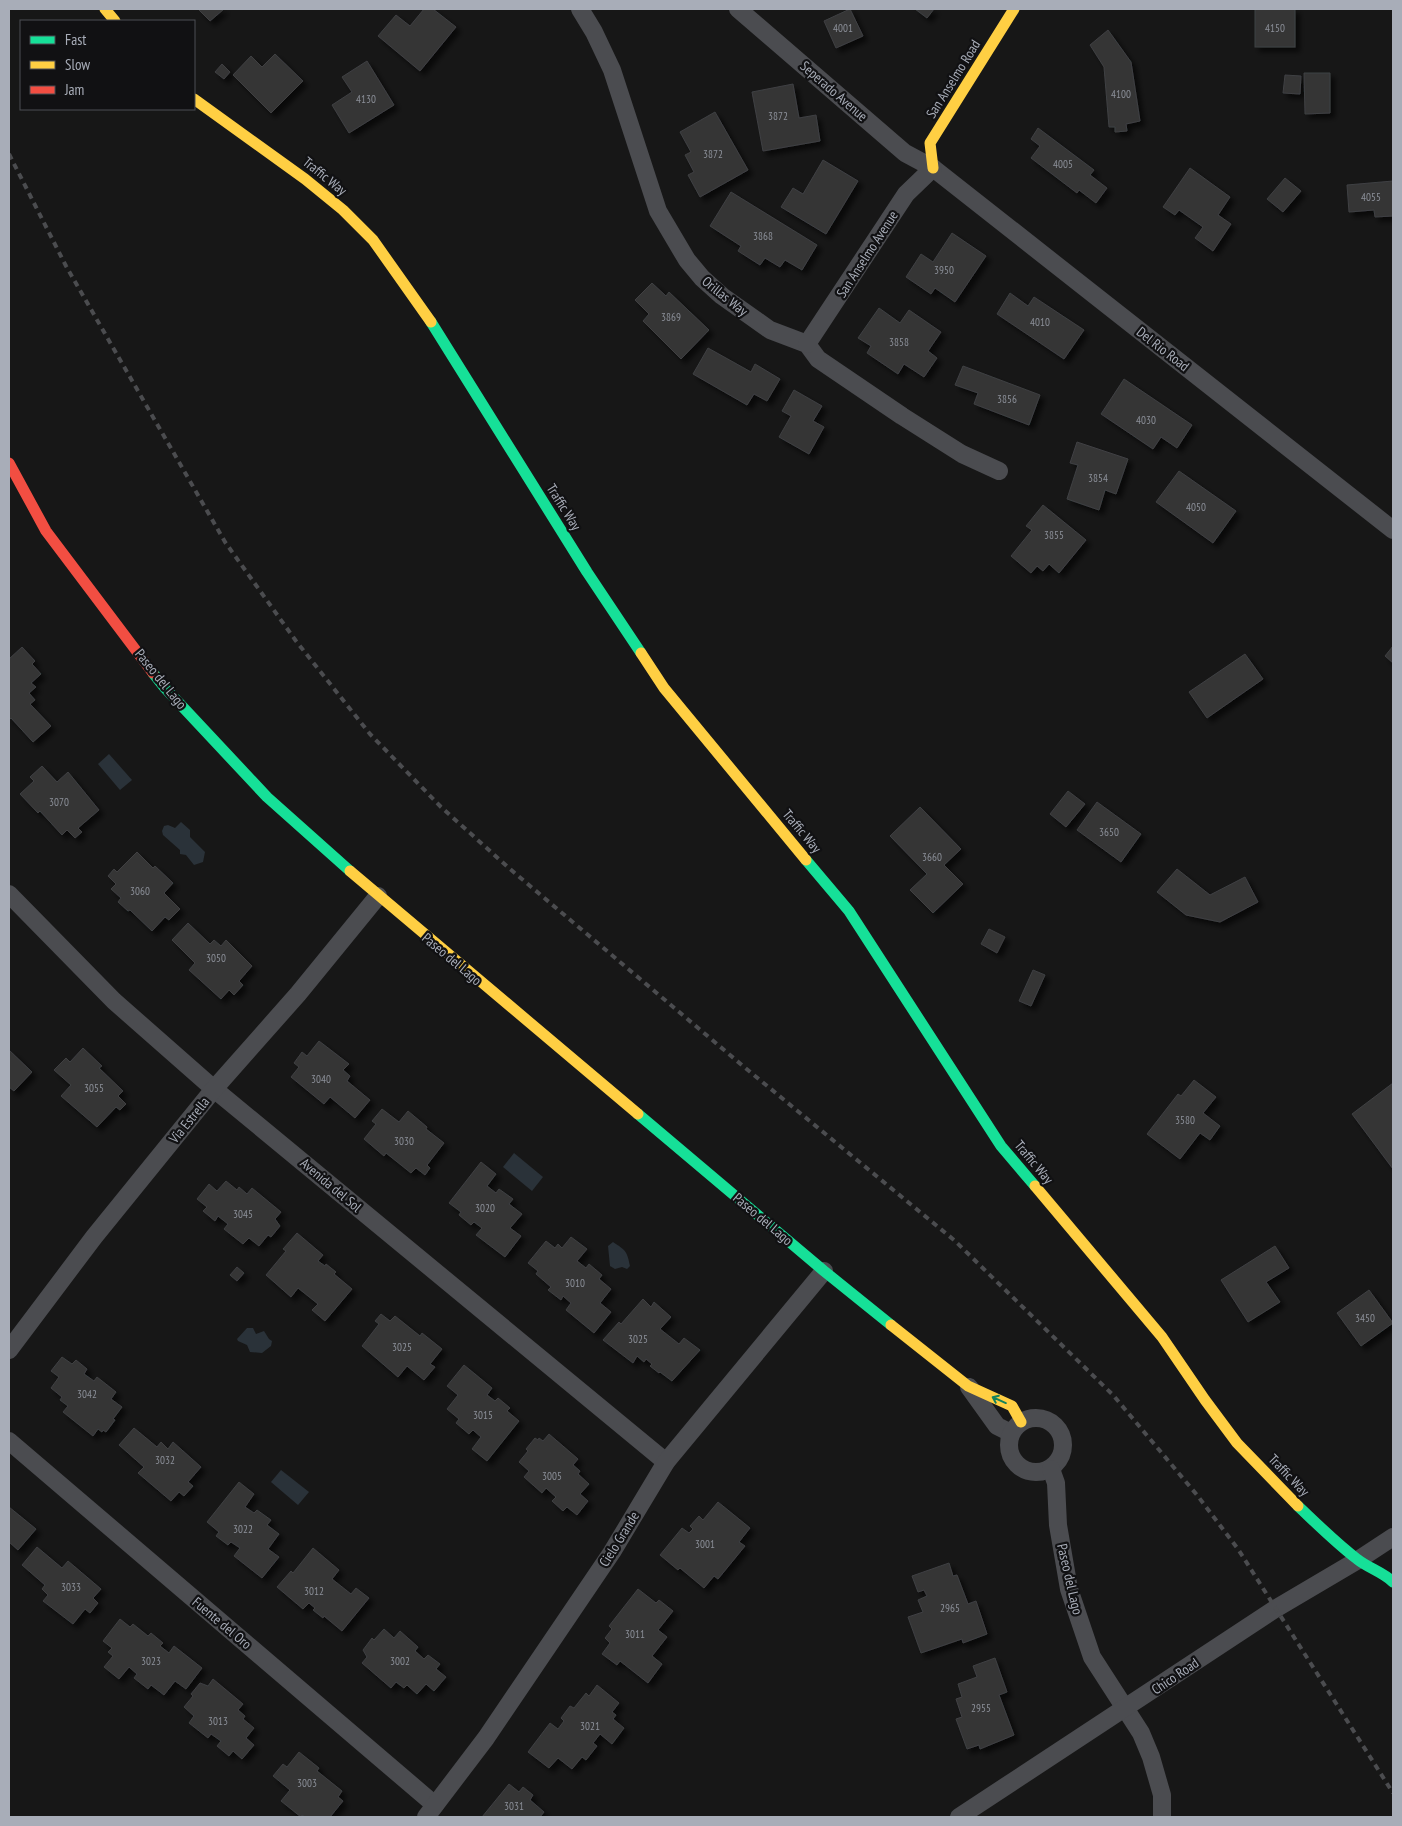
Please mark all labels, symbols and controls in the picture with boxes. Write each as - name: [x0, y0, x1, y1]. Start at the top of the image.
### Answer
- legend: [20, 20, 195, 110]
- house number: 4001: [833, 21, 853, 35]
- house number: 4150: [1265, 21, 1285, 35]
- text: Fast: [65, 30, 86, 49]
- street label: San Anselmo Road: [922, 37, 984, 121]
- text: Slow: [65, 55, 90, 74]
- street label: Seperado Avenue: [797, 57, 871, 125]
- text: Jam: [64, 80, 84, 99]
- house number: 4100: [1111, 87, 1131, 101]
- house number: 4130: [356, 92, 376, 106]
- house number: 3872: [768, 109, 788, 123]
- house number: 3872: [703, 147, 723, 161]
- street label: Traffic Way: [299, 153, 351, 200]
- house number: 4005: [1053, 157, 1073, 171]
- house number: 4055: [1361, 190, 1381, 204]
- street label: San Anselmo Avenue: [832, 207, 902, 301]
- house number: 3868: [753, 229, 773, 243]
- house number: 3950: [934, 263, 954, 277]
- street label: Orillas Way: [698, 272, 752, 320]
- house number: 3869: [661, 310, 681, 324]
- house number: 4010: [1030, 315, 1050, 329]
- street label: Del Rio Road: [1133, 323, 1193, 375]
- house number: 3858: [889, 335, 909, 349]
- house number: 3856: [997, 392, 1017, 406]
- house number: 4030: [1136, 413, 1156, 427]
- house number: 3854: [1088, 471, 1108, 485]
- street label: Traffic Way: [543, 480, 586, 534]
- house number: 4050: [1186, 500, 1206, 514]
- house number: 3855: [1044, 528, 1064, 542]
- street label: Paseo del Lago: [131, 645, 191, 713]
- house number: 3070: [49, 795, 69, 809]
- street label: Traffic Way: [779, 805, 826, 857]
- house number: 3650: [1099, 825, 1119, 839]
- house number: 3660: [922, 850, 942, 864]
- house number: 3060: [130, 884, 150, 898]
- street label: Paseo del Lago: [419, 929, 485, 989]
- house number: 3050: [206, 951, 226, 965]
- house number: 3040: [311, 1072, 331, 1086]
- house number: 3055: [84, 1081, 104, 1095]
- street label: Via Estrella: [164, 1093, 213, 1148]
- house number: 3580: [1175, 1113, 1195, 1127]
- house number: 3030: [394, 1134, 414, 1148]
- street label: Traffic Way: [1011, 1136, 1058, 1188]
- street label: Avenida del Sol: [297, 1154, 366, 1216]
- street label: Paseo del Lago: [730, 1189, 796, 1249]
- house number: 3020: [475, 1201, 495, 1215]
- house number: 3045: [233, 1207, 253, 1221]
- house number: 3010: [565, 1276, 585, 1290]
- house number: 3450: [1355, 1311, 1375, 1325]
- house number: 3025: [628, 1332, 648, 1346]
- house number: 3025: [392, 1340, 412, 1354]
- house number: 3042: [77, 1387, 97, 1401]
- one-way arrow: [992, 1395, 1007, 1404]
- house number: 3015: [473, 1408, 493, 1422]
- street label: Traffic Way: [1265, 1450, 1314, 1500]
- house number: 3032: [155, 1453, 175, 1467]
- house number: 3005: [542, 1469, 562, 1483]
- street label: Cielo Grande: [595, 1508, 643, 1570]
- house number: 3022: [233, 1522, 253, 1536]
- house number: 3001: [695, 1537, 715, 1551]
- street label: Paseo del Lago: [1053, 1542, 1087, 1616]
- house number: 3033: [61, 1580, 81, 1594]
- house number: 3012: [304, 1584, 324, 1598]
- street label: Fuente del Oro: [189, 1593, 255, 1653]
- house number: 2965: [940, 1601, 960, 1615]
- house number: 3011: [625, 1627, 645, 1641]
- house number: 3023: [141, 1654, 161, 1668]
- house number: 3002: [390, 1654, 410, 1668]
- street label: Chico Road: [1148, 1654, 1202, 1698]
- house number: 2955: [971, 1701, 991, 1715]
- house number: 3013: [208, 1714, 228, 1728]
- house number: 3021: [580, 1719, 600, 1733]
- house number: 3003: [297, 1776, 317, 1790]
- house number: 3031: [504, 1799, 524, 1813]

